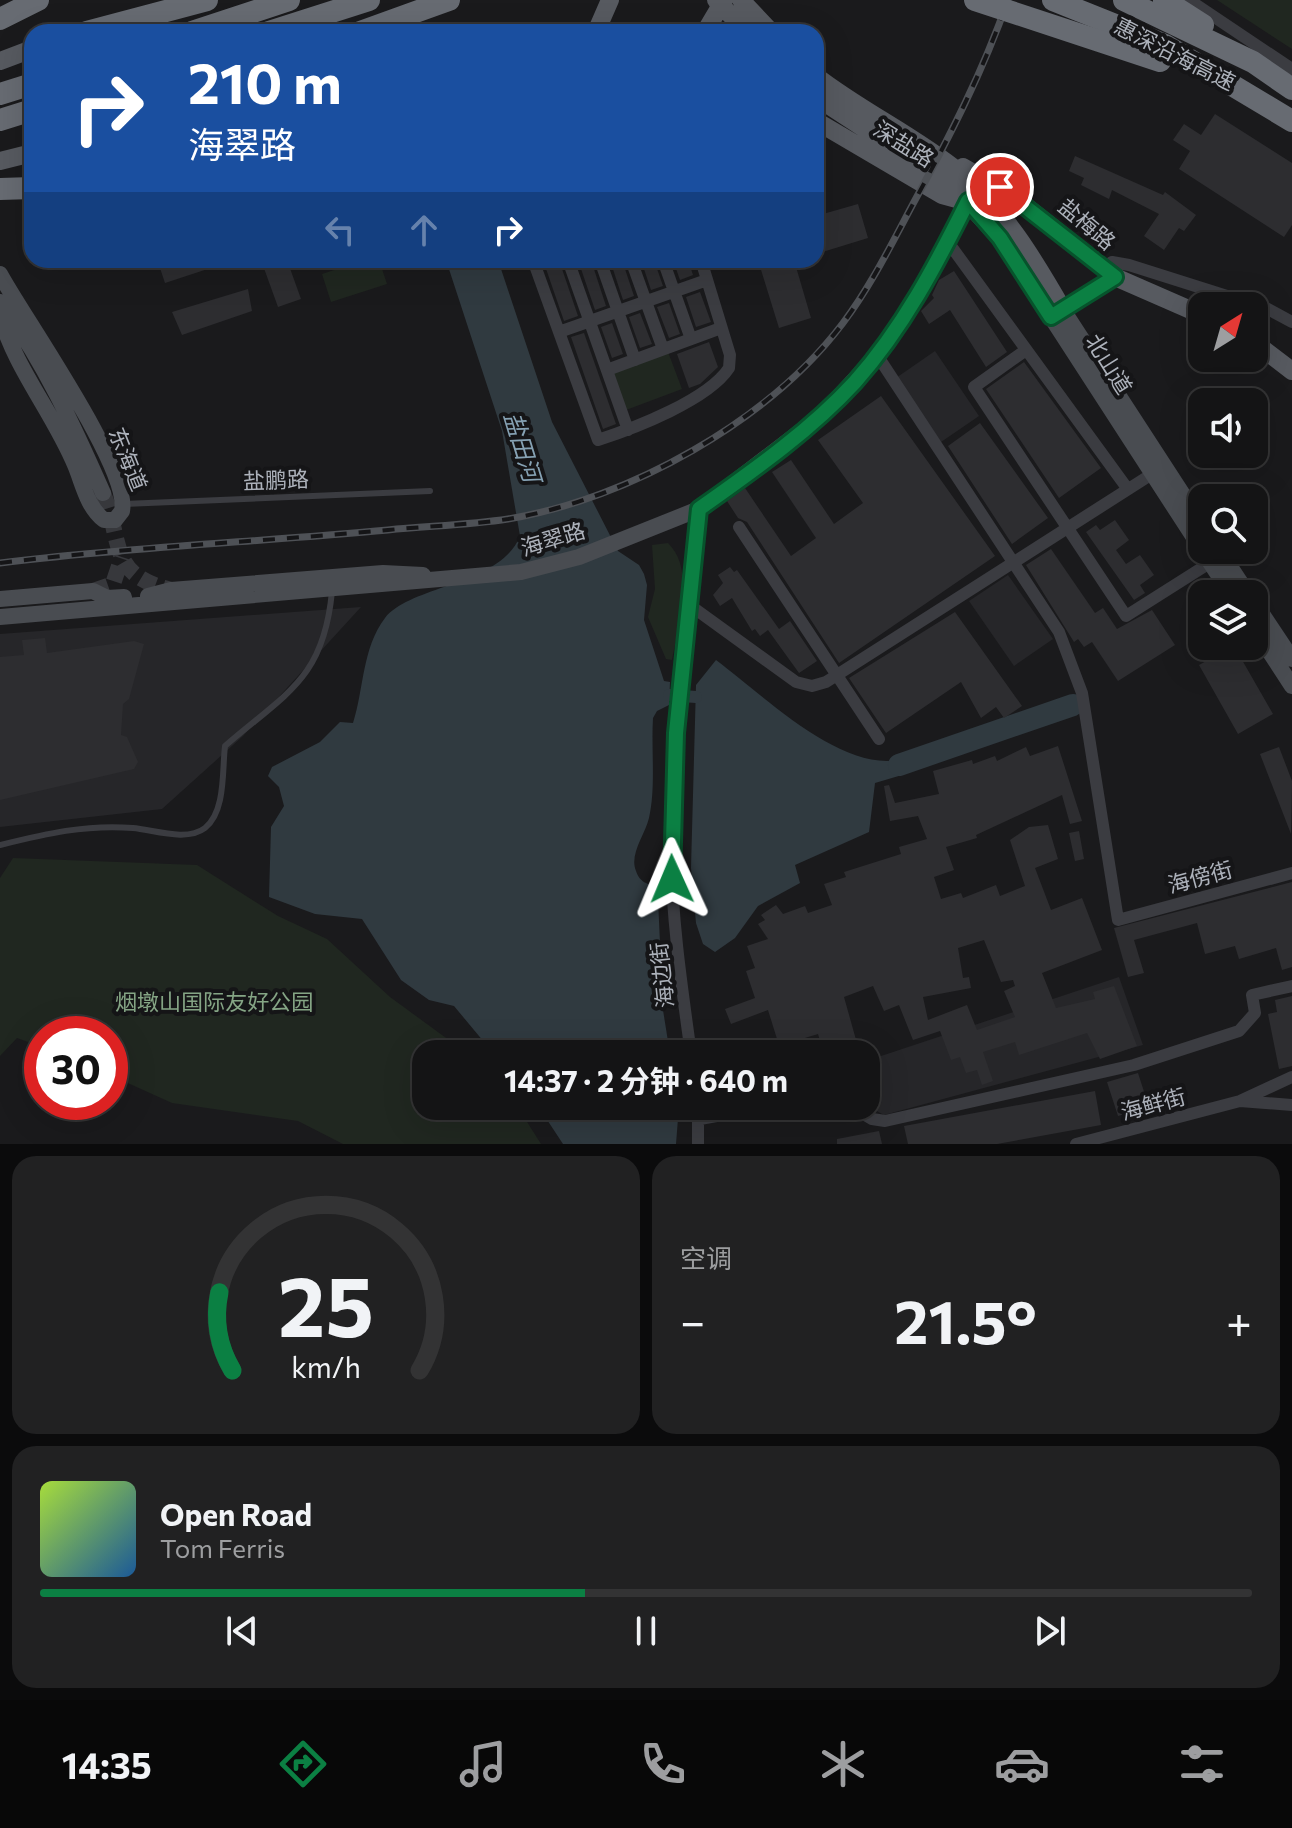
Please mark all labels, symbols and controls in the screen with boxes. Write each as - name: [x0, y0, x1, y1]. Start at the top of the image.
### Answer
- street label: 惠深沿海高速: [1110, 12, 1240, 96]
- text: 210 m: [188, 47, 342, 116]
- icon: right: [56, 56, 160, 160]
- street label: 深盐路: [869, 115, 939, 173]
- text: 海翠路: [188, 121, 296, 165]
- pin: [966, 153, 1034, 221]
- icon: arrive: [978, 165, 1022, 209]
- street label: 盐梅路: [1053, 192, 1121, 255]
- icon: left: [318, 208, 362, 252]
- icon: ahead: [402, 208, 446, 252]
- icon: right: [486, 208, 530, 252]
- north arrow: [1188, 292, 1268, 372]
- map controls: [1188, 292, 1268, 660]
- street label: 北山道: [1080, 329, 1138, 399]
- button: sound: [1188, 388, 1268, 468]
- water label: 盐田河: [499, 408, 549, 489]
- street label: 东海道: [104, 423, 153, 494]
- street label: 盐鹏路: [243, 465, 309, 494]
- button: search: [1188, 484, 1268, 564]
- street label: 海翠路: [517, 516, 588, 561]
- button: layers: [1188, 580, 1268, 660]
- position arrow: [630, 837, 714, 921]
- street label: 海傍街: [1164, 855, 1235, 898]
- street label: 海边街: [645, 941, 678, 1009]
- park label: 烟墩山国际友好公园: [115, 988, 313, 1015]
- speed limit sign: 30: [24, 1016, 128, 1120]
- text: 14:37 · 2 分钟 · 640 m: [504, 1061, 788, 1098]
- street label: 海鲜街: [1117, 1082, 1188, 1125]
- text: 空调: [680, 1242, 732, 1273]
- text: 25: [278, 1252, 374, 1354]
- text: 21.5°: [894, 1283, 1037, 1356]
- text: −: [680, 1293, 705, 1347]
- text: +: [1226, 1293, 1252, 1347]
- text: km/h: [291, 1349, 361, 1384]
- text: Open Road: [160, 1495, 312, 1532]
- text: Tom Ferris: [160, 1532, 285, 1563]
- icon: previous: [220, 1609, 264, 1653]
- icon: pause: [624, 1609, 668, 1653]
- icon: next: [1028, 1609, 1072, 1653]
- icon: directions: [275, 1736, 331, 1792]
- icon: music: [455, 1736, 511, 1792]
- icon: phone: [635, 1736, 691, 1792]
- icon: climate: [815, 1736, 871, 1792]
- icon: car: [994, 1736, 1050, 1792]
- icon: filters: [1174, 1736, 1230, 1792]
- text: 14:35: [62, 1742, 152, 1786]

